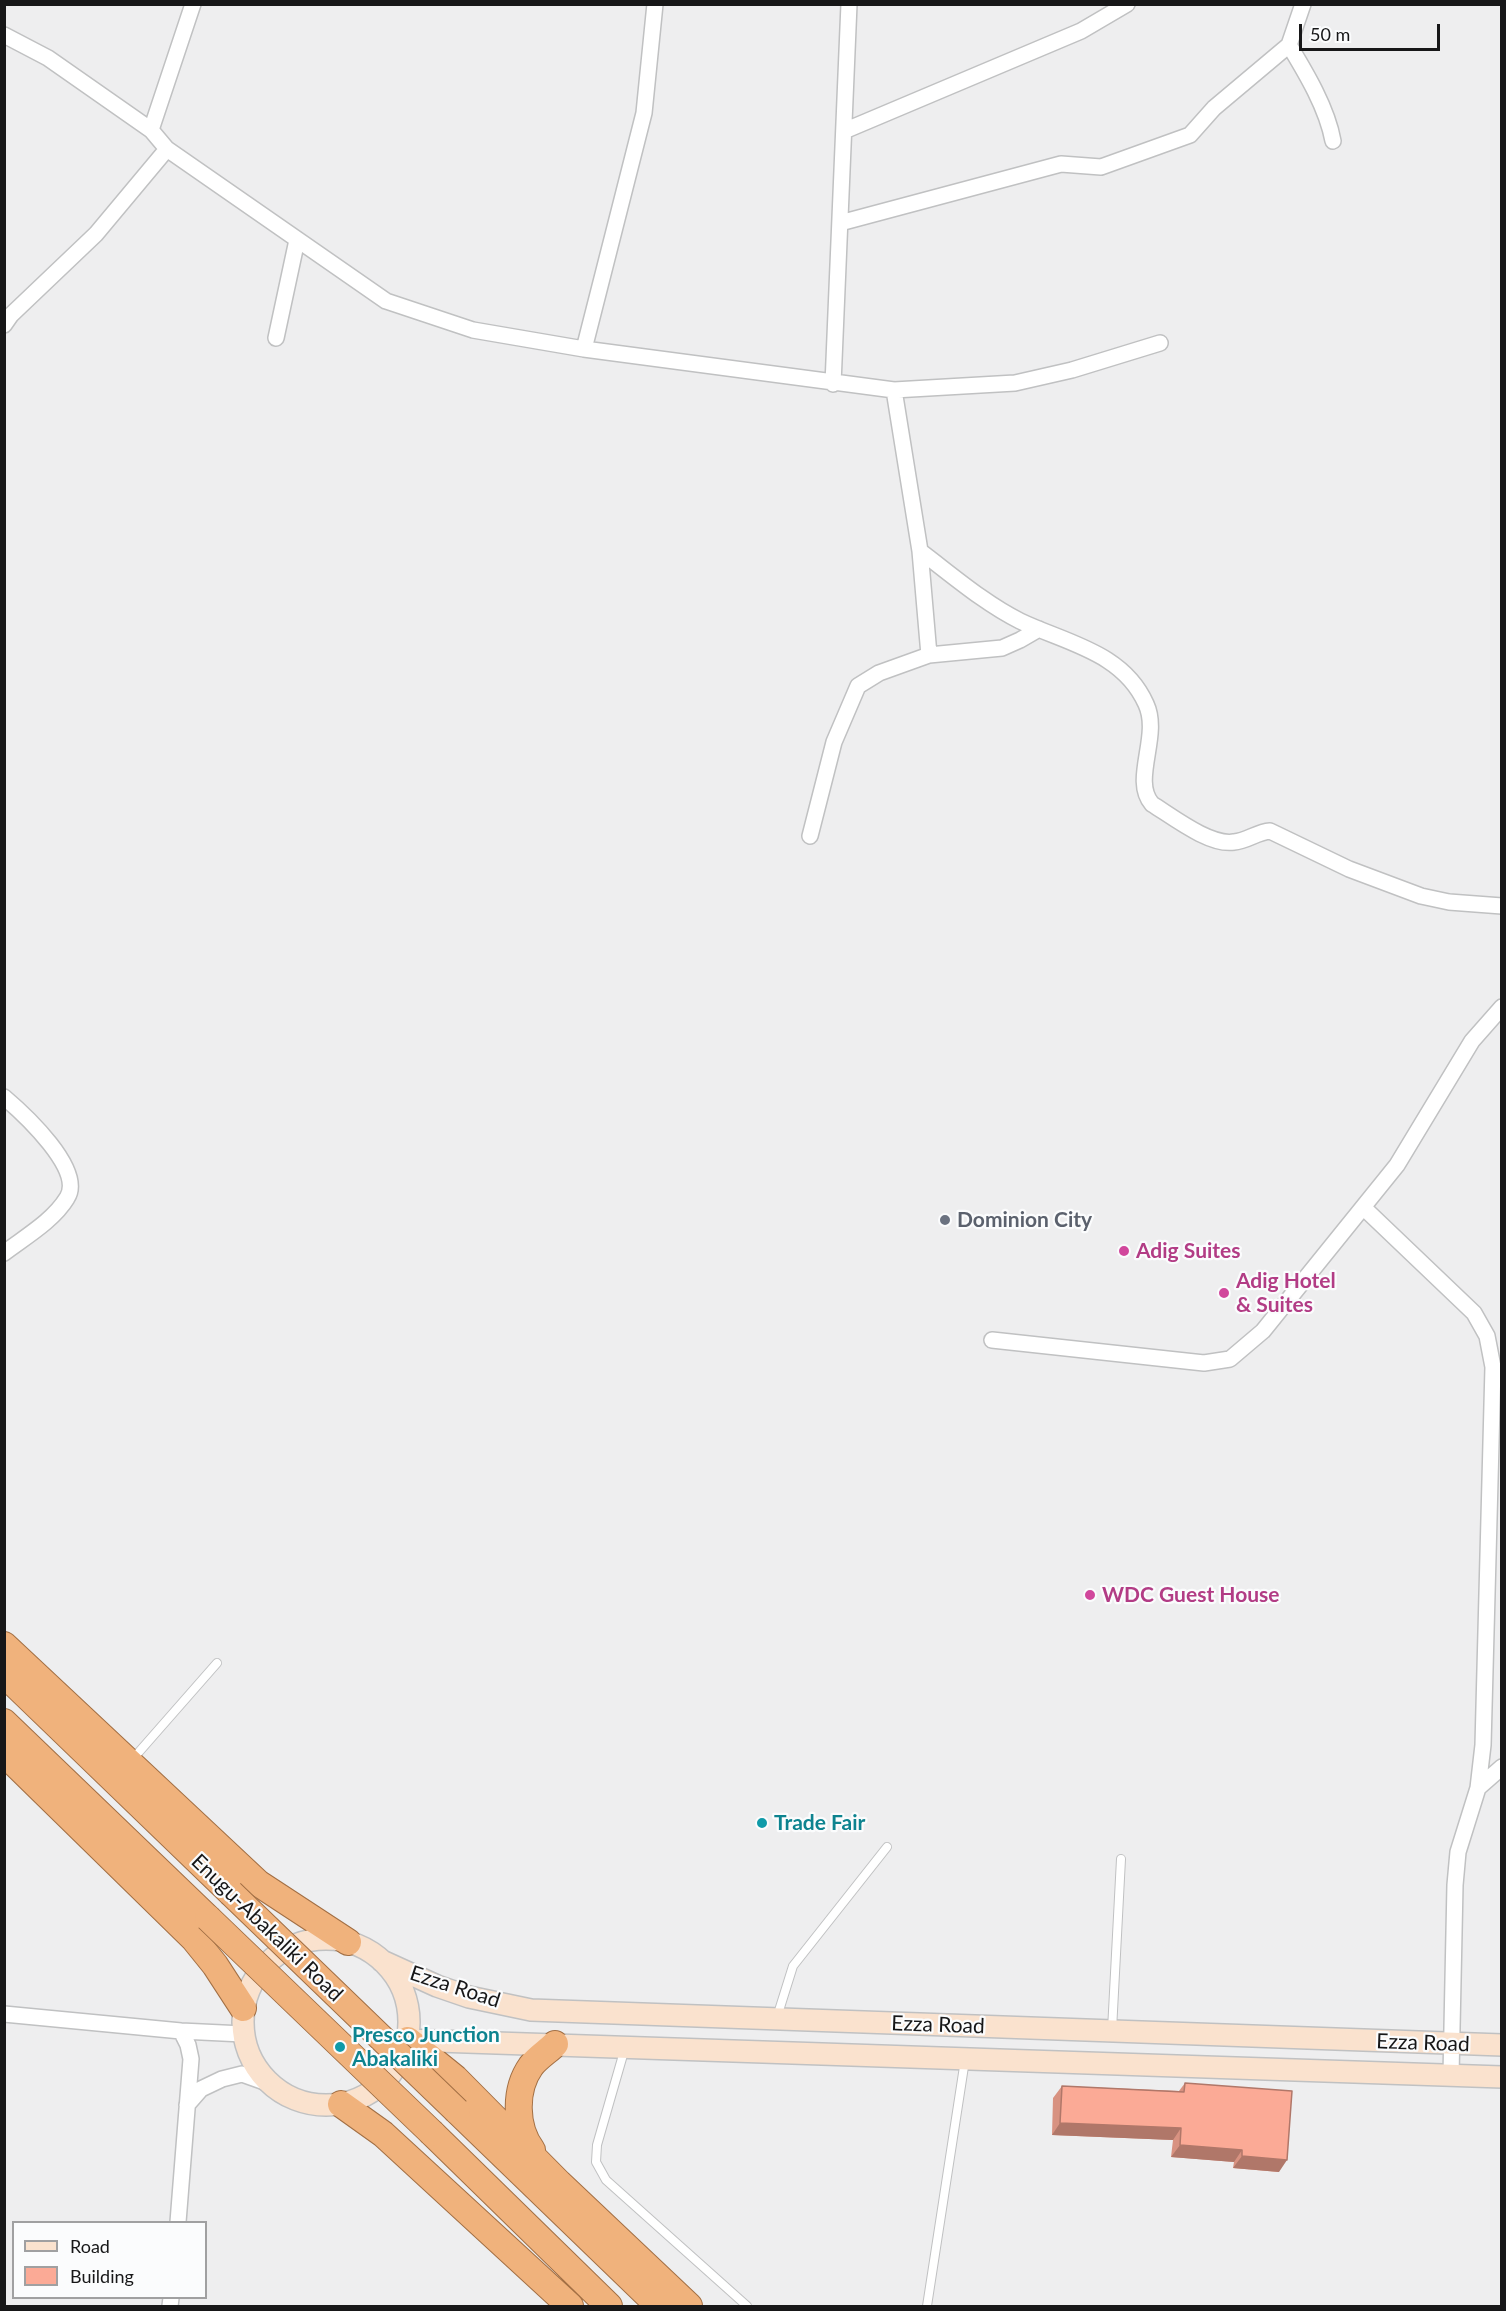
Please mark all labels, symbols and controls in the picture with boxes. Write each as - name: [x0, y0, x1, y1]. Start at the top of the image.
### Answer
- scale bar: [1302, 12, 1443, 50]
- text: 50 m: [1310, 23, 1350, 45]
- place label: Dominion City: [957, 1207, 1092, 1233]
- marker: Dominion City: [938, 1213, 952, 1227]
- place label: Adig Suites: [1136, 1238, 1240, 1264]
- marker: Adig Suites: [1117, 1244, 1131, 1258]
- place label: Adig Hotel & Suites: [1236, 1268, 1336, 1318]
- marker: Adig Hotel & Suites: [1217, 1286, 1231, 1300]
- place label: WDC Guest House: [1102, 1582, 1280, 1608]
- marker: WDC Guest House: [1083, 1588, 1097, 1602]
- place label: Trade Fair: [774, 1810, 865, 1836]
- marker: Trade Fair: [755, 1816, 769, 1830]
- street label: Enugu-Abakaliki Road: [186, 1849, 348, 2007]
- street label: Ezza Road: [407, 1961, 503, 2013]
- street label: Ezza Road: [891, 2011, 985, 2039]
- place label: Presco Junction Abakaliki: [352, 2022, 500, 2072]
- street label: Ezza Road: [1376, 2029, 1470, 2057]
- marker: Presco Junction Abakaliki: [333, 2040, 347, 2054]
- legend: [12, 2221, 207, 2299]
- text: Road: [70, 2235, 110, 2257]
- text: Building: [70, 2265, 134, 2287]

